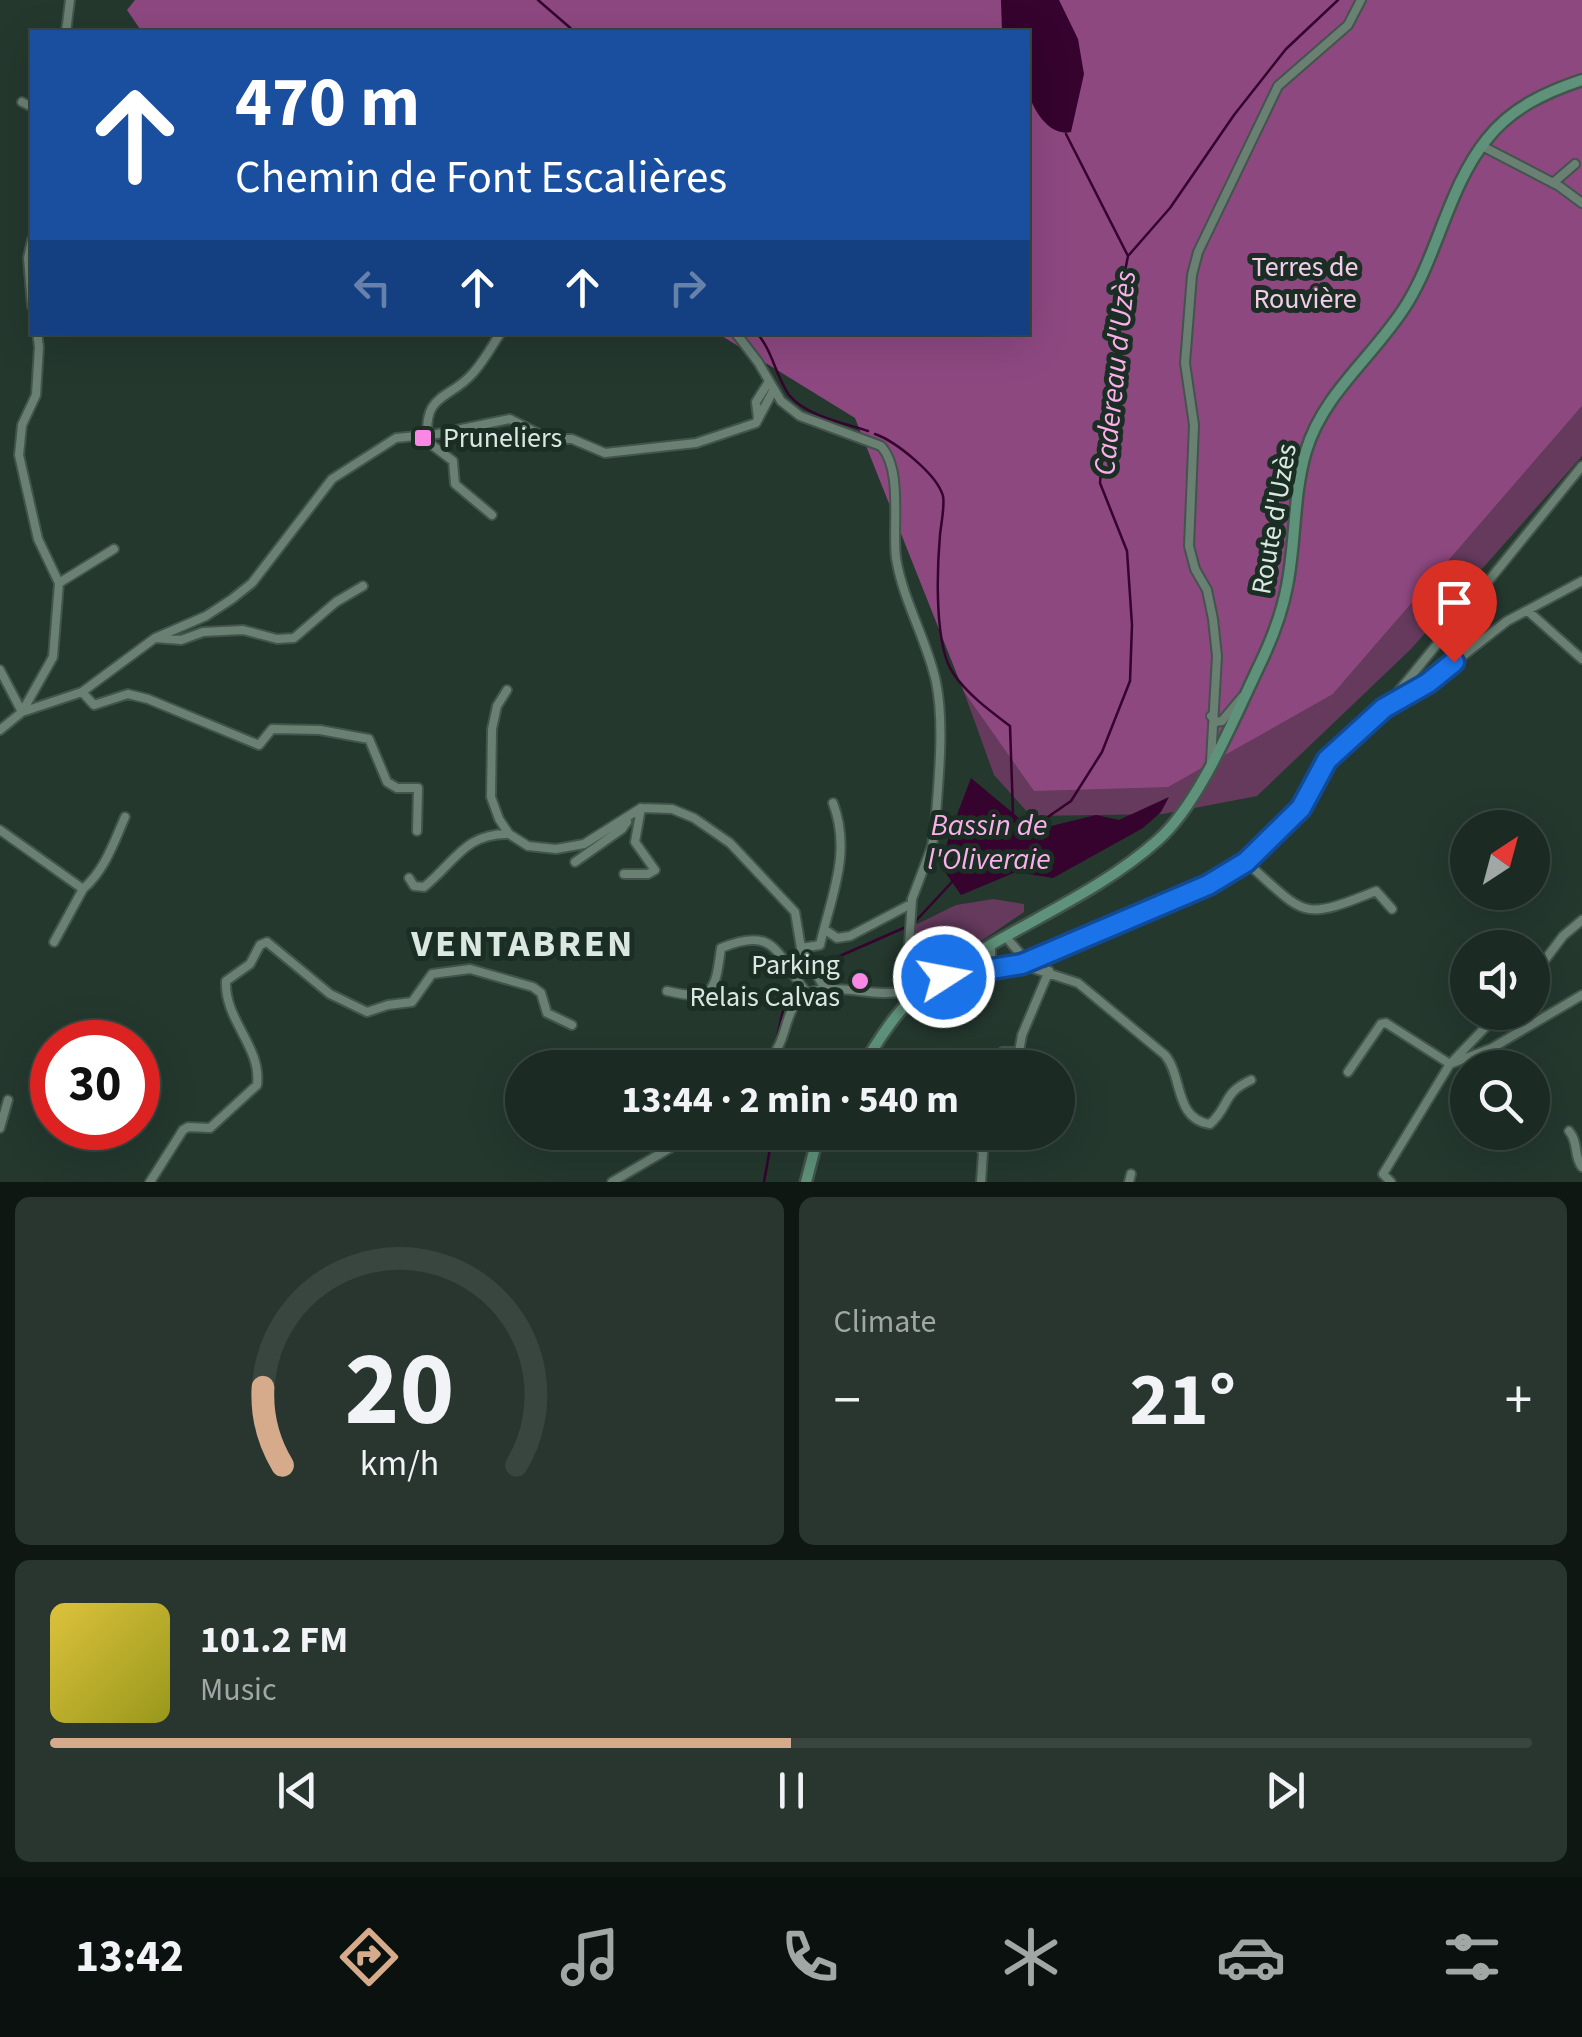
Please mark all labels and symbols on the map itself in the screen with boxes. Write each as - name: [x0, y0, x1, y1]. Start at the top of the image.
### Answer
- park label: Terres de Rouvière: [1252, 247, 1358, 319]
- water label: Cadereau d'Uzès: [1083, 269, 1147, 477]
- place label: Pruneliers: [443, 418, 562, 458]
- marker: Pruneliers: [412, 427, 434, 449]
- street label: Route d'Uzès: [1241, 440, 1307, 598]
- pin: [1412, 560, 1497, 663]
- water label: Bassin de l'Oliveraie: [927, 804, 1051, 881]
- north arrow: [1450, 810, 1550, 910]
- district label: VENTABREN: [410, 917, 635, 971]
- position arrow: [892, 925, 996, 1029]
- place label: Parking Relais Calvas: [689, 945, 840, 1017]
- marker: Parking Relais Calvas: [849, 970, 871, 992]
- speed limit sign: 30: [30, 1020, 160, 1150]

